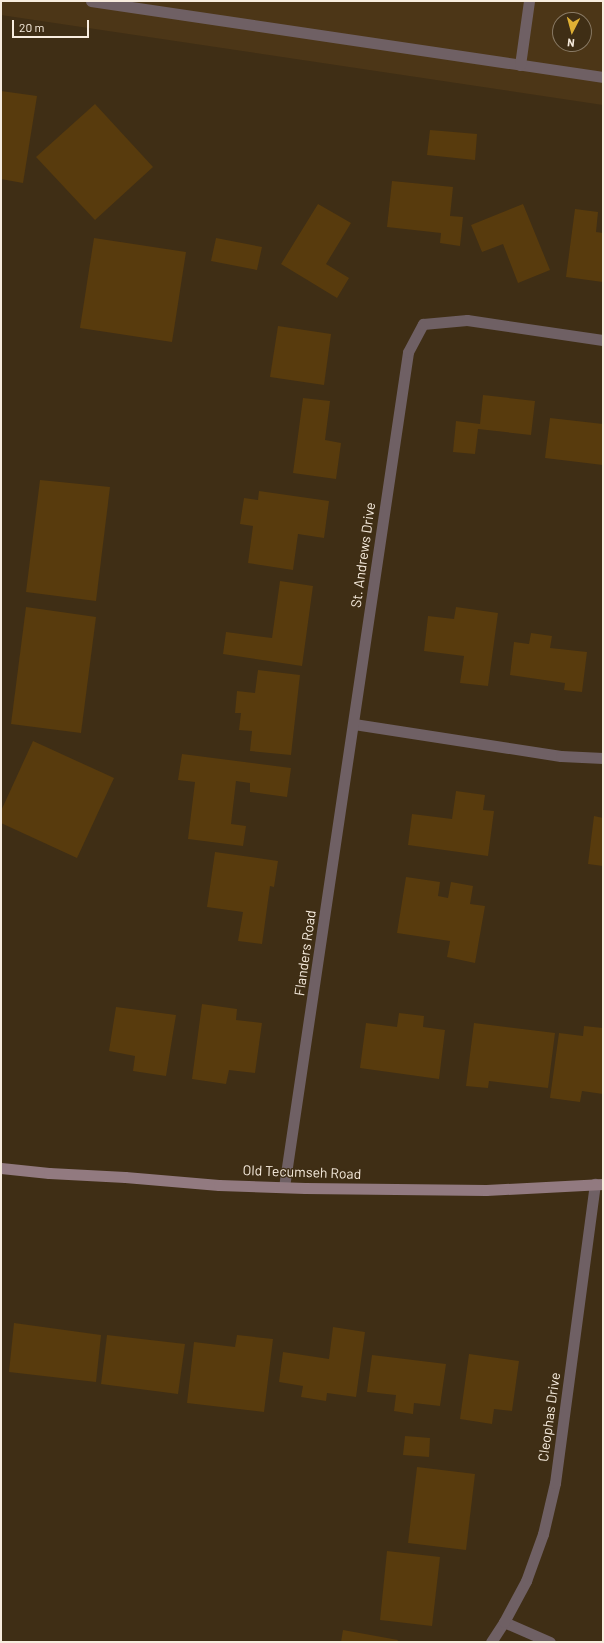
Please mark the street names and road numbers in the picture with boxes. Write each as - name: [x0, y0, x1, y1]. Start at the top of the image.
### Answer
- street label: St. Andrews Drive: [347, 501, 379, 609]
- street label: Flanders Road: [291, 909, 319, 997]
- street label: Old Tecumseh Road: [242, 1162, 362, 1182]
- street label: Cleophas Drive: [534, 1371, 564, 1463]

